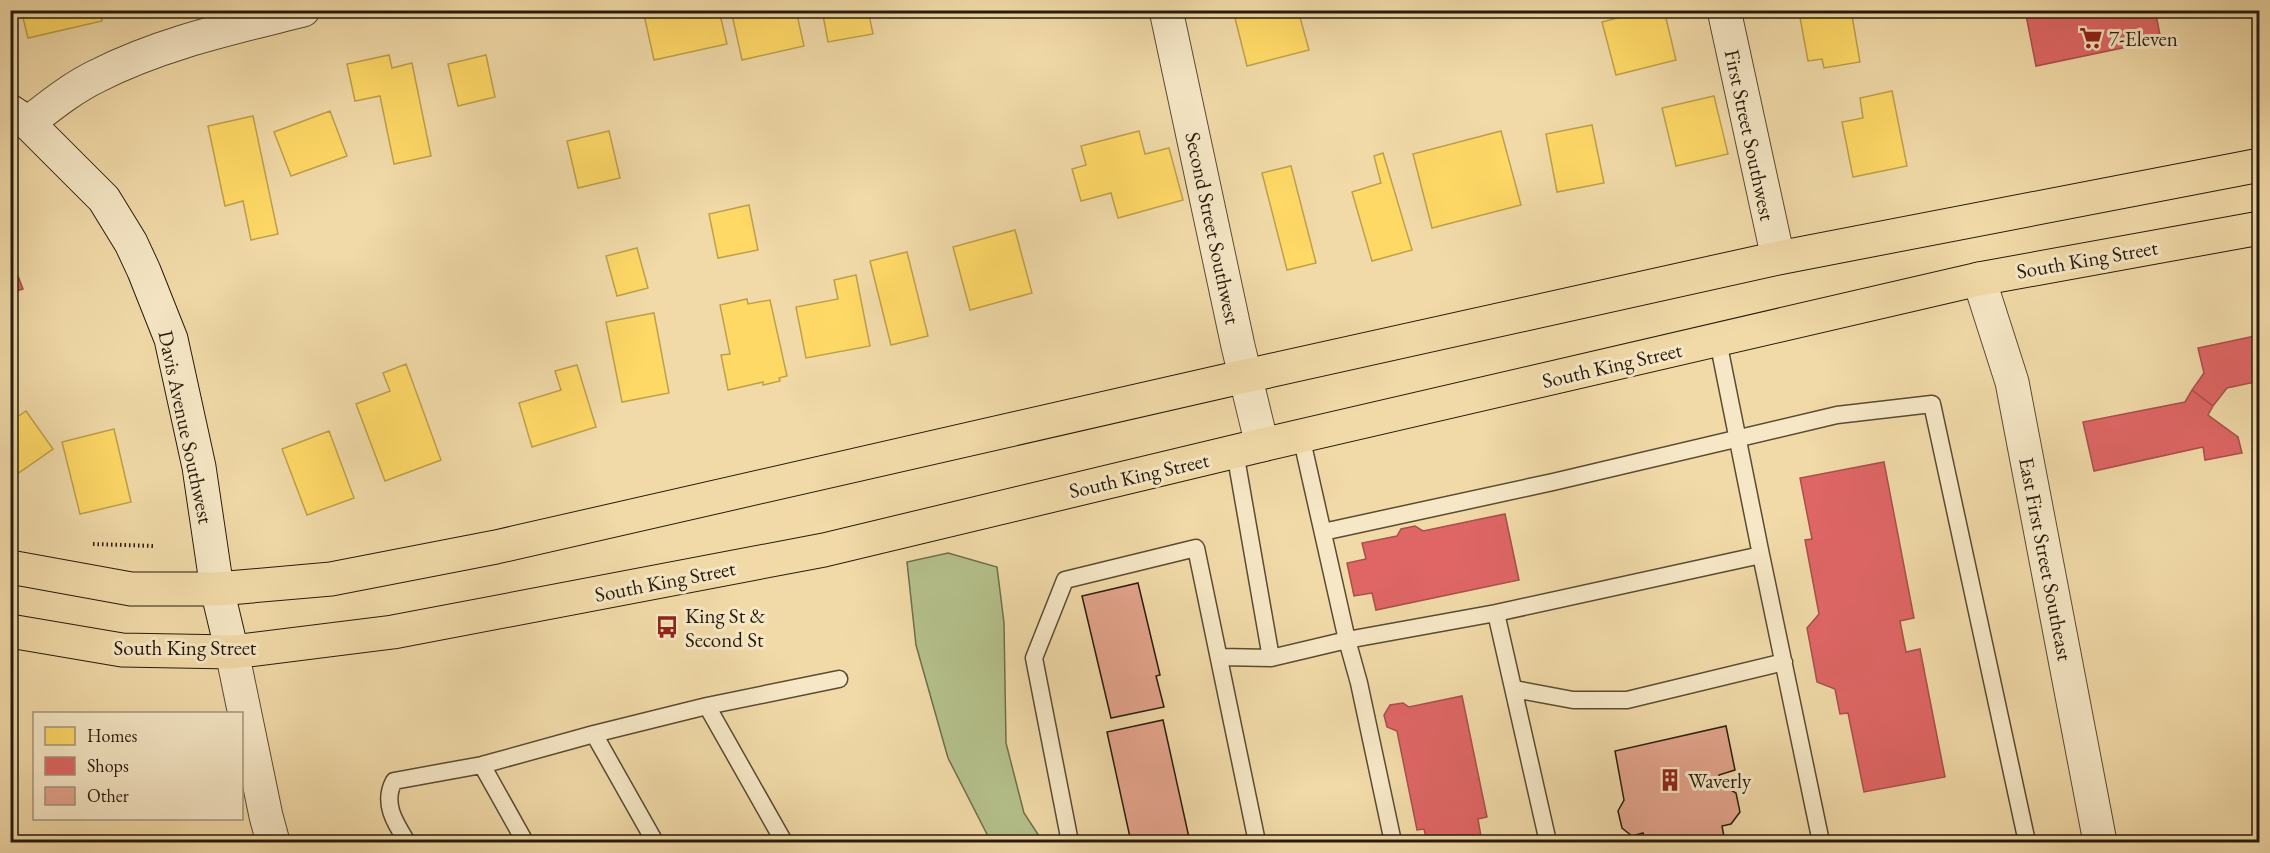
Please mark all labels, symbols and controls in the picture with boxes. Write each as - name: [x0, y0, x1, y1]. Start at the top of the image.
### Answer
- supermarket icon: 7-Eleven: [2078, 25, 2104, 51]
- place label: 7-Eleven: [2109, 25, 2178, 52]
- street label: First Street Southwest: [1719, 47, 1781, 223]
- street label: Second Street Southwest: [1179, 129, 1247, 327]
- street label: South King Street: [2014, 233, 2160, 285]
- street label: Davis Avenue Southwest: [152, 328, 220, 527]
- street label: South King Street: [1539, 336, 1685, 394]
- street label: South King Street: [1066, 446, 1212, 504]
- street label: East First Street Southeast: [2013, 455, 2079, 663]
- street label: South King Street: [592, 554, 738, 608]
- place label: King St & Second St: [685, 602, 765, 653]
- bus stop icon: King St & Second St: [654, 614, 680, 640]
- street label: South King Street: [114, 634, 257, 661]
- legend: [33, 712, 243, 820]
- text: Homes: [87, 724, 138, 747]
- text: Shops: [87, 754, 129, 777]
- building icon: Waverly: [1657, 767, 1683, 793]
- place label: Waverly: [1688, 767, 1752, 794]
- text: Other: [87, 784, 129, 807]

